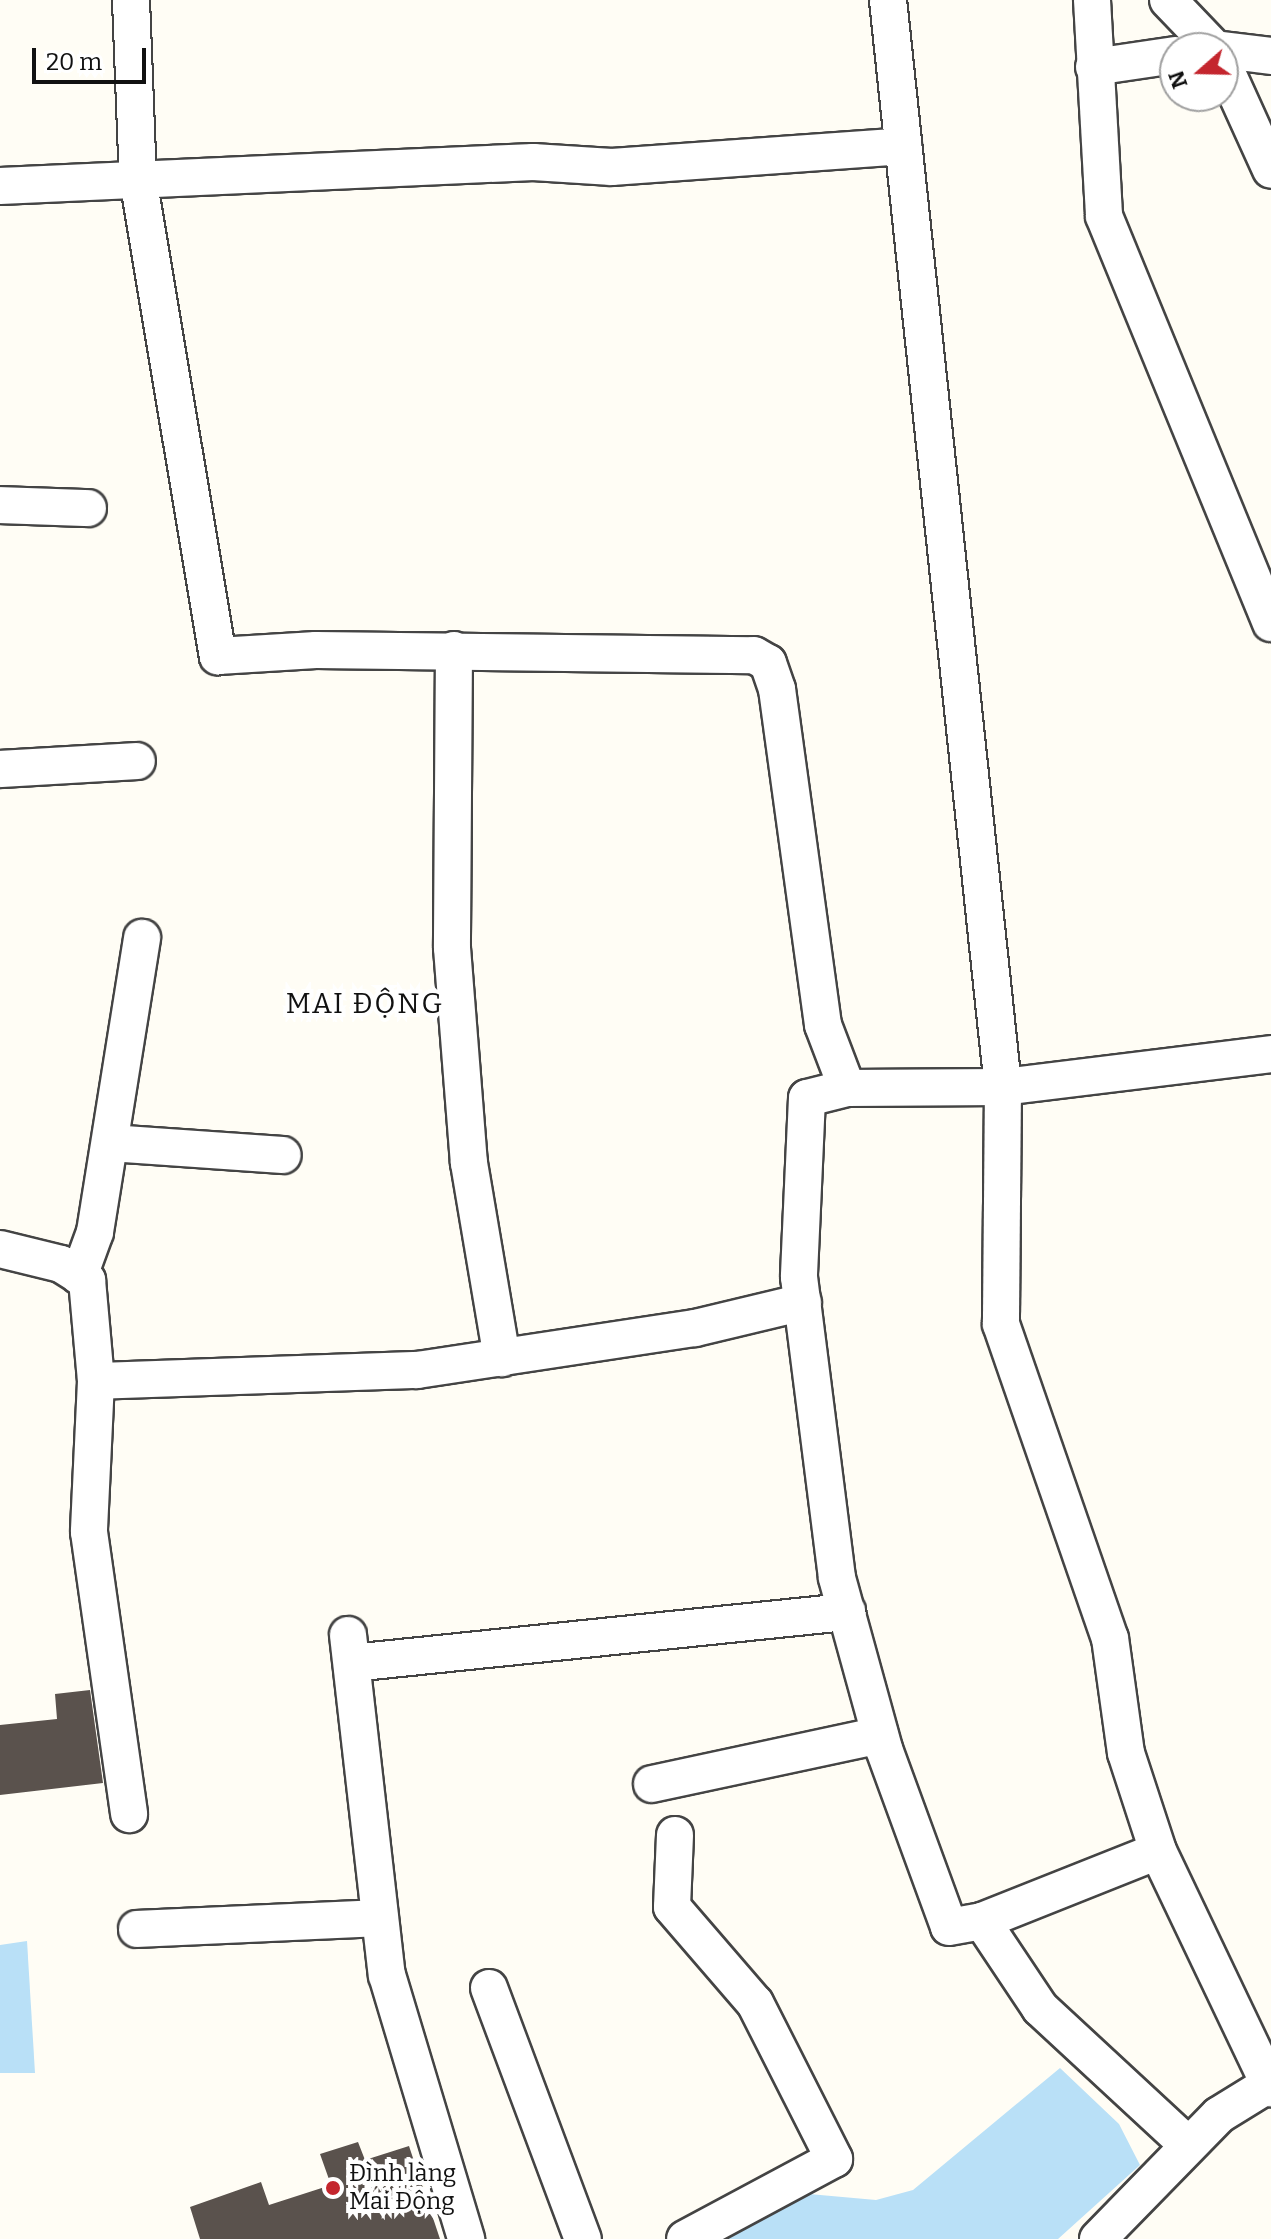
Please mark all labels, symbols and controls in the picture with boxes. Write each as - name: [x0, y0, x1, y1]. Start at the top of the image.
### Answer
- scale bar: [36, 32, 150, 82]
- north arrow: [1159, 32, 1239, 112]
- text: 20 m: [46, 48, 102, 76]
- text: N: [1162, 67, 1193, 92]
- district label: MAI ĐỘNG: [286, 987, 444, 1021]
- place label: Đình làng Mai Động: [349, 2160, 456, 2216]
- marker: Đình làng Mai Động: [324, 2179, 342, 2197]

